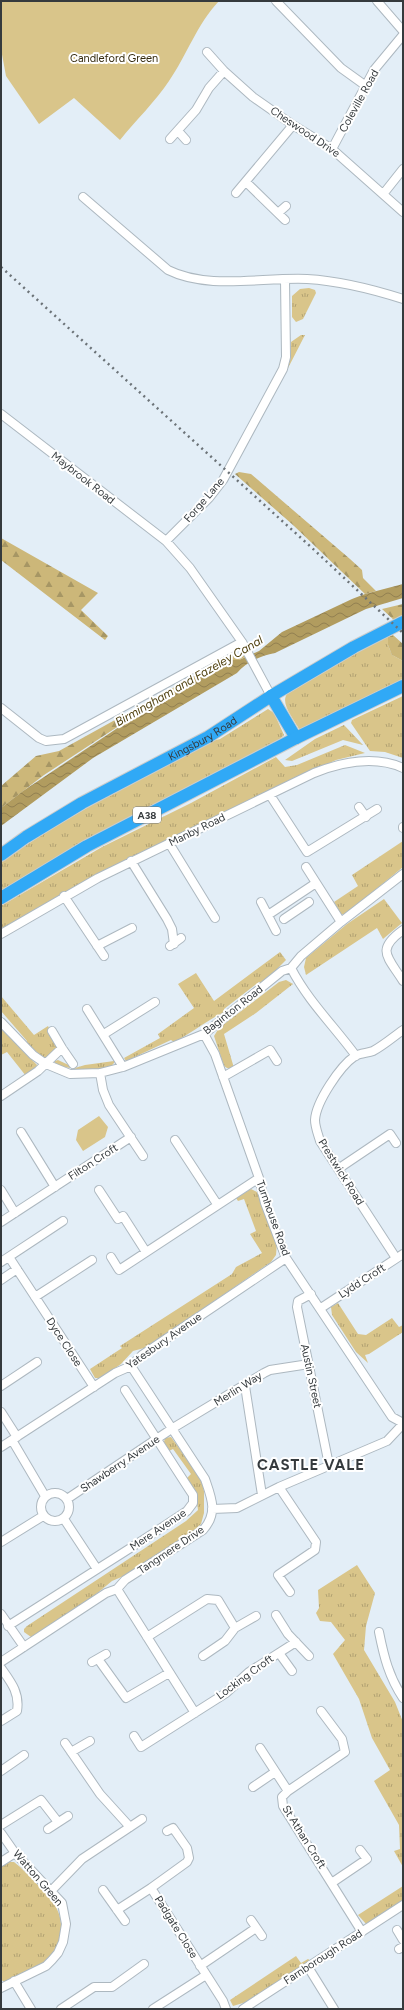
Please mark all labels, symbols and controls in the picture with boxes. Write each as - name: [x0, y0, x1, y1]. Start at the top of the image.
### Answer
- park label: Candleford Green: [70, 52, 158, 65]
- street label: Coleville Road: [336, 67, 382, 135]
- street label: Cheswood Drive: [268, 104, 342, 160]
- street label: Maybrook Road: [49, 449, 117, 507]
- street label: Forge Lane: [181, 475, 227, 525]
- water label: Birmingham and Fazeley Canal: [113, 633, 266, 729]
- street label: Kingsbury Road: [166, 714, 239, 763]
- road number: A38: [133, 807, 161, 823]
- street label: Manby Road: [167, 811, 227, 849]
- street label: Baginton Road: [201, 983, 265, 1037]
- street label: Prestwick Road: [315, 1136, 367, 1208]
- street label: Filton Croft: [66, 1141, 120, 1183]
- street label: Turnhouse Road: [253, 1178, 293, 1258]
- street label: Lydd Croft: [336, 1261, 388, 1301]
- street label: Yatesbury Avenue: [124, 1310, 204, 1372]
- street label: Dyce Close: [43, 1315, 85, 1369]
- street label: Austin Street: [298, 1343, 324, 1409]
- street label: Merlin Way: [212, 1369, 265, 1409]
- street label: Shawberry Avenue: [78, 1433, 162, 1495]
- district label: CASTLE VALE: [257, 1456, 365, 1474]
- street label: Mere Avenue: [127, 1506, 189, 1554]
- street label: Tangmere Drive: [136, 1523, 206, 1577]
- street label: Locking Croft: [214, 1652, 276, 1702]
- street label: St Athan Croft: [279, 1803, 329, 1871]
- street label: Watton Green: [10, 1848, 66, 1908]
- street label: Padgate Close: [152, 1893, 200, 1961]
- street label: Farnborough Road: [281, 1927, 365, 1987]

